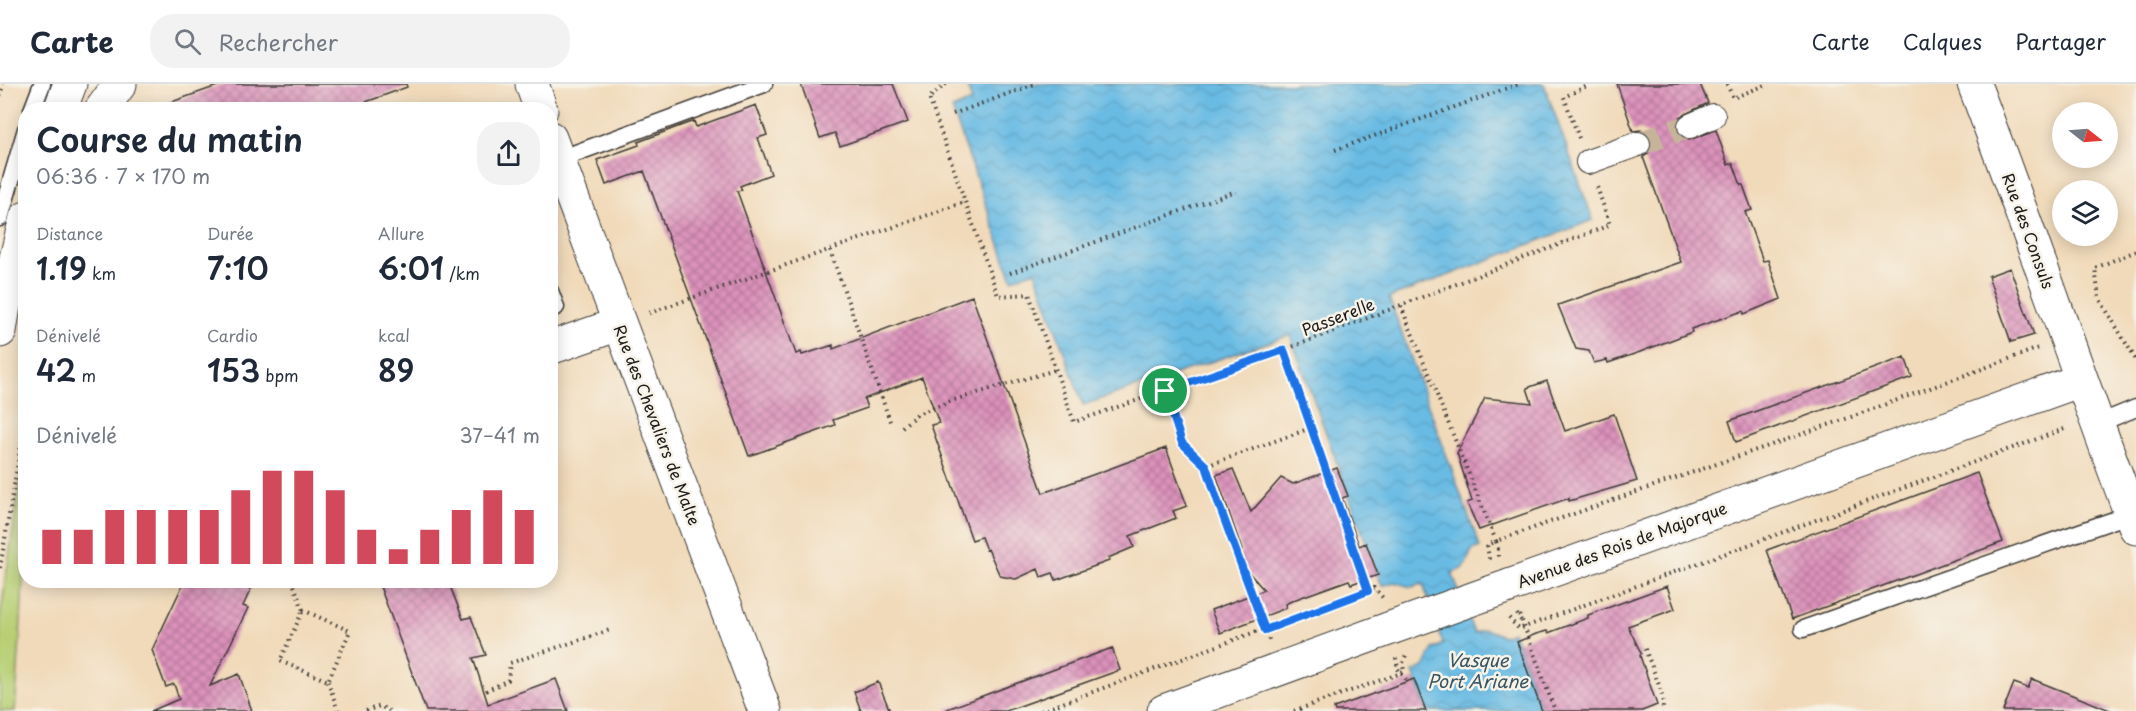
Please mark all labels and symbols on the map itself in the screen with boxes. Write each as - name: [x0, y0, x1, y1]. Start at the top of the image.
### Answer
- north arrow: [2052, 102, 2118, 168]
- street label: Rue des Consuls: [1997, 169, 2061, 292]
- street label: Passerelle: [1298, 291, 1378, 341]
- street label: Rue des Chevaliers de Malte: [609, 321, 707, 528]
- pin: [1139, 365, 1190, 416]
- street label: Avenue des Rois de Majorque: [1513, 495, 1730, 593]
- water label: Vasque Port Ariane: [1428, 646, 1529, 694]

